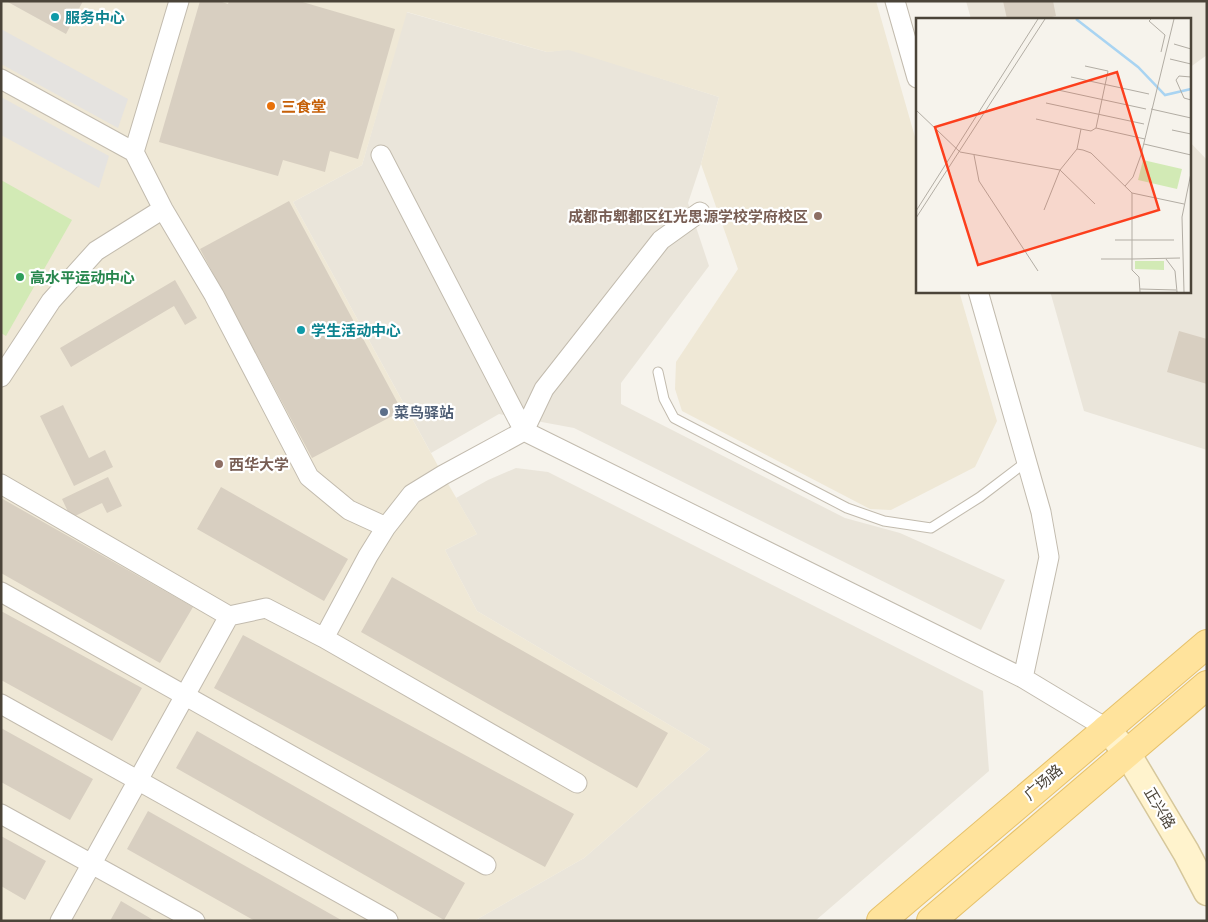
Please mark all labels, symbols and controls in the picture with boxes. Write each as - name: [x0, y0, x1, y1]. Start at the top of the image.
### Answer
- place label: 服务中心: [65, 8, 125, 27]
- marker: 服务中心: [49, 11, 61, 23]
- inset map: [916, 18, 1190, 292]
- place label: 三食堂: [281, 97, 326, 116]
- marker: 三食堂: [265, 100, 277, 112]
- place label: 成都市郫都区红光思源学校学府校区: [568, 207, 808, 226]
- marker: 成都市郫都区红光思源学校学府校区: [812, 210, 824, 222]
- place label: 高水平运动中心: [30, 268, 135, 287]
- marker: 高水平运动中心: [14, 271, 26, 283]
- place label: 学生活动中心: [311, 321, 401, 340]
- marker: 学生活动中心: [295, 324, 307, 336]
- place label: 菜鸟驿站: [394, 403, 454, 422]
- marker: 菜鸟驿站: [378, 406, 390, 418]
- place label: 西华大学: [229, 455, 289, 474]
- marker: 西华大学: [213, 458, 225, 470]
- street label: 广场路: [1020, 760, 1066, 804]
- street label: 正兴路: [1140, 784, 1180, 832]

